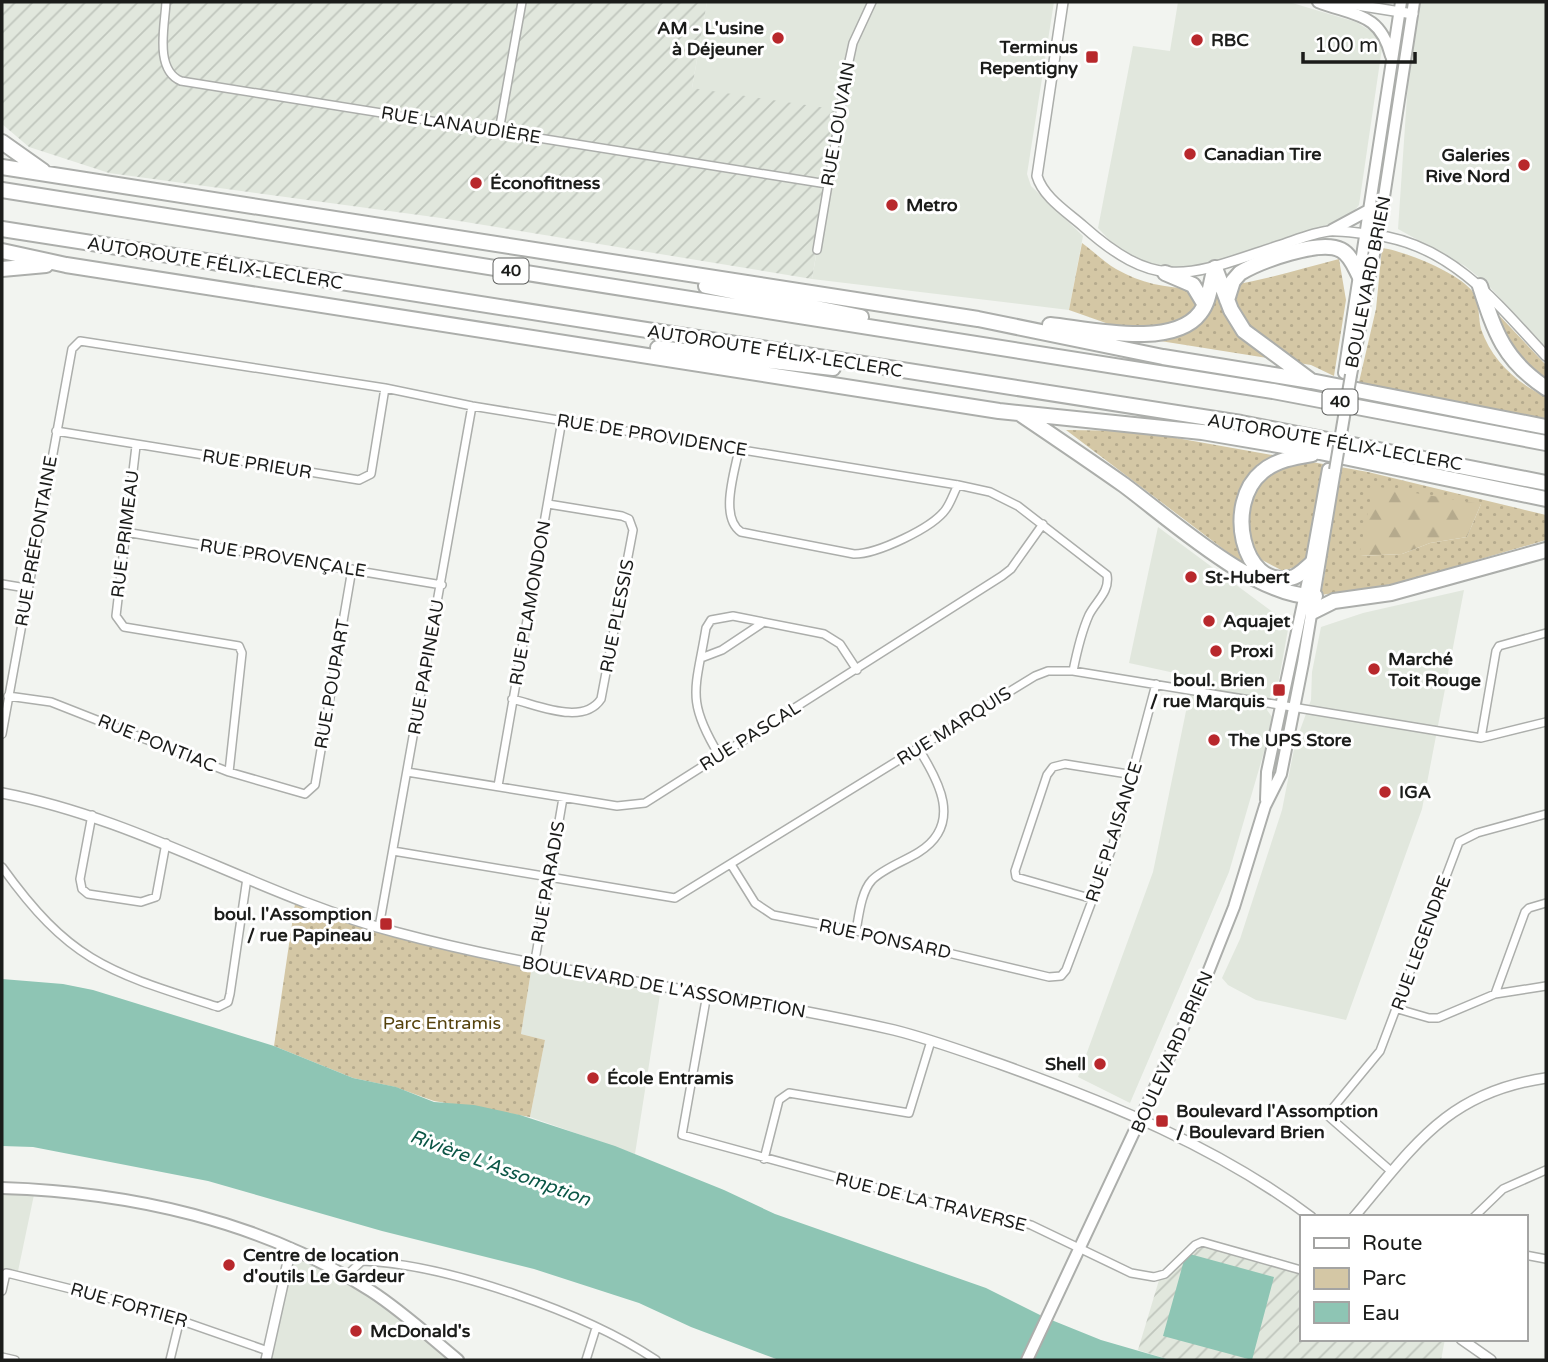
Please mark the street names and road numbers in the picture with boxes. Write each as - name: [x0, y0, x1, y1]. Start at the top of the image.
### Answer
- street label: RUE LOUVAIN: [816, 60, 860, 188]
- street label: RUE LANAUDIÈRE: [379, 101, 543, 149]
- street label: BOULEVARD BRIEN: [1340, 194, 1396, 370]
- street label: AUTOROUTE FÉLIX-LECLERC: [86, 232, 344, 294]
- road number: 40: [494, 258, 528, 284]
- street label: AUTOROUTE FÉLIX-LECLERC: [646, 320, 904, 382]
- road number: 40: [1322, 390, 1358, 414]
- street label: RUE DE PROVIDENCE: [555, 409, 749, 461]
- street label: AUTOROUTE FÉLIX-LECLERC: [1206, 409, 1464, 475]
- street label: RUE PRIEUR: [201, 444, 313, 484]
- street label: RUE PRÉFONTAINE: [10, 454, 62, 628]
- street label: RUE PRIMEAU: [106, 469, 144, 599]
- street label: RUE PLAMONDON: [505, 519, 555, 687]
- street label: RUE PROVENÇALE: [198, 534, 368, 582]
- street label: RUE PLESSIS: [595, 557, 639, 675]
- street label: RUE PAPINEAU: [403, 598, 449, 736]
- street label: RUE POUPART: [310, 617, 354, 751]
- street label: RUE MARQUIS: [893, 682, 1015, 770]
- street label: RUE PASCAL: [696, 696, 805, 776]
- street label: RUE PONTIAC: [95, 709, 219, 777]
- street label: RUE PLAISANCE: [1081, 759, 1147, 905]
- street label: RUE PARADIS: [526, 819, 570, 945]
- street label: RUE LEGENDRE: [1386, 873, 1456, 1013]
- street label: RUE PONSARD: [817, 914, 953, 964]
- street label: BOULEVARD DE L'ASSOMPTION: [520, 951, 808, 1023]
- street label: BOULEVARD BRIEN: [1126, 968, 1218, 1136]
- street label: RUE DE LA TRAVERSE: [833, 1168, 1029, 1236]
- street label: RUE FORTIER: [68, 1278, 190, 1332]

